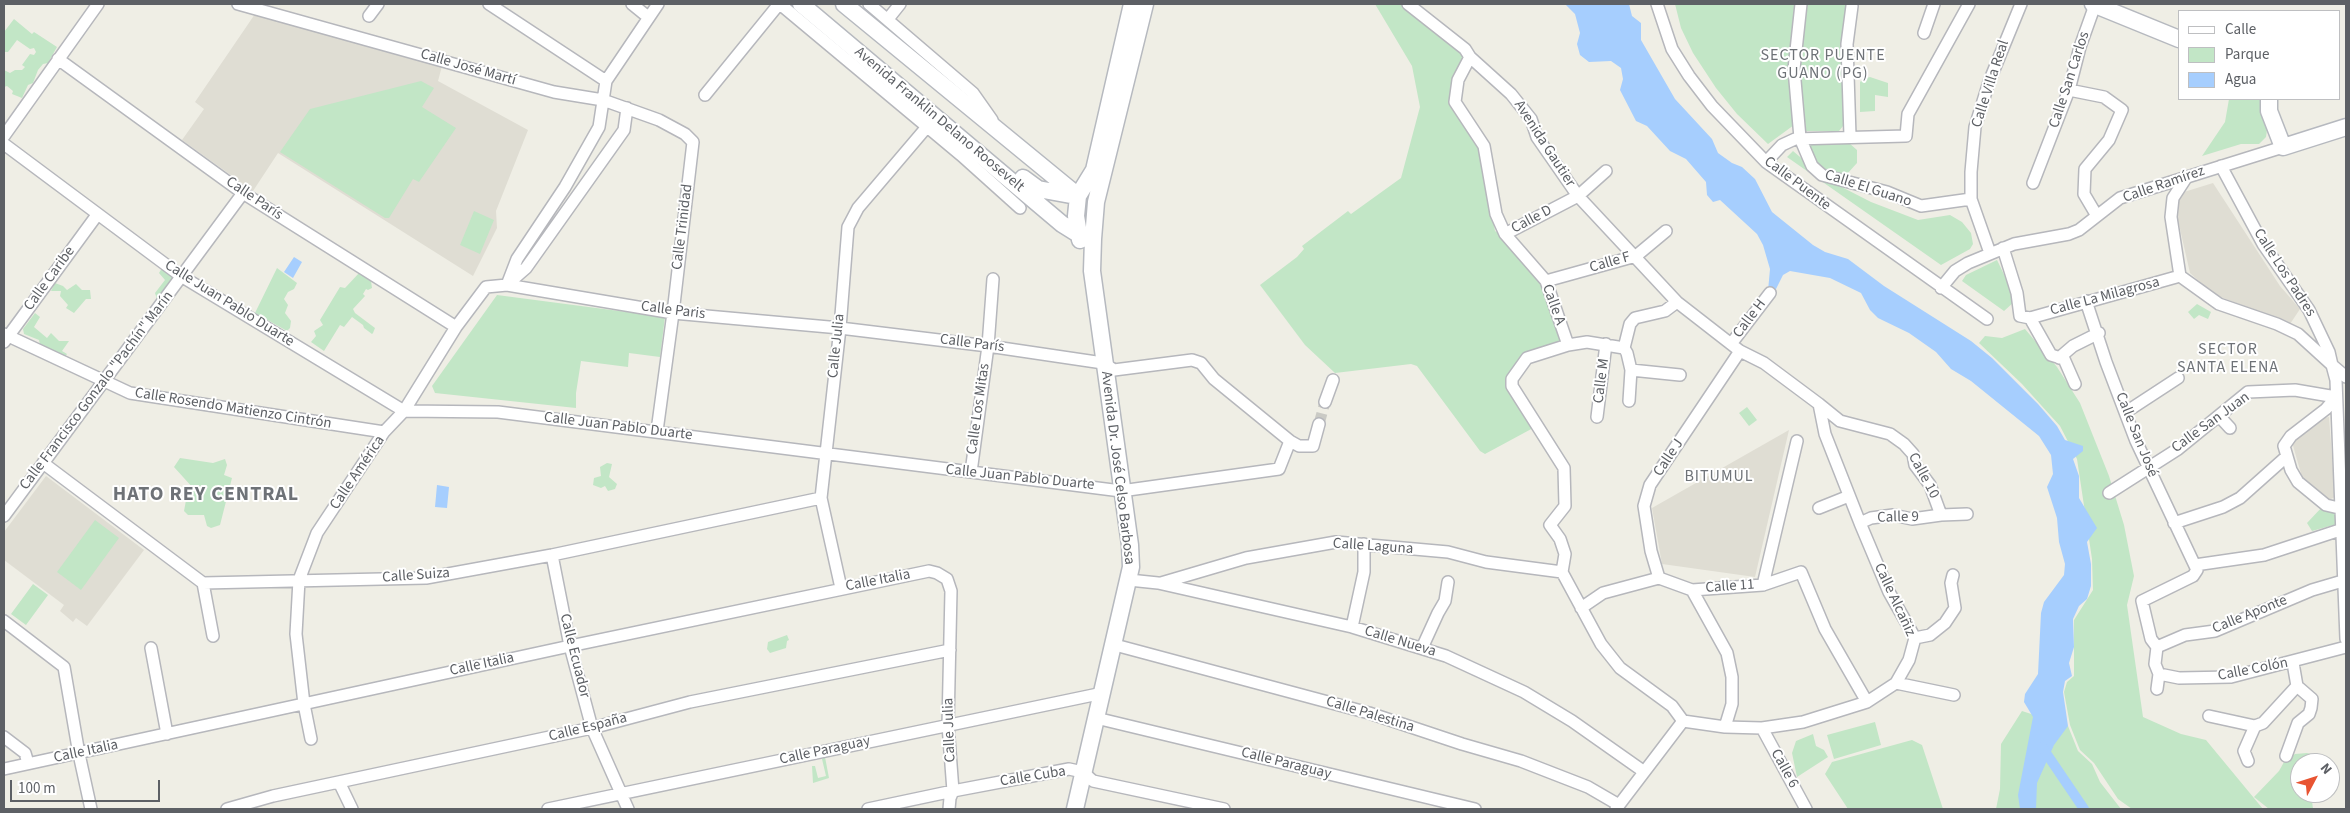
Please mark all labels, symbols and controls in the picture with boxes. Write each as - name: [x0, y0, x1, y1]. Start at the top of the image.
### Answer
- legend: [2178, 10, 2340, 100]
- text: Calle: [2225, 19, 2256, 40]
- street label: Calle San Carlos: [2046, 29, 2094, 131]
- street label: Calle Villa Real: [1968, 38, 2014, 130]
- street label: Avenida Franklin Delano Roosevelt: [850, 44, 1028, 196]
- text: Parque: [2225, 44, 2269, 65]
- street label: Calle José Martí: [418, 46, 518, 90]
- district label: SECTOR PUENTE GUANO (PG): [1759, 46, 1887, 84]
- text: Agua: [2225, 69, 2256, 90]
- street label: Avenida Gautier: [1509, 97, 1579, 191]
- street label: Calle Puente: [1760, 153, 1834, 215]
- street label: Calle Ramírez: [2121, 163, 2207, 207]
- street label: Calle El Guano: [1822, 166, 1914, 212]
- street label: Calle París: [222, 173, 286, 225]
- street label: Calle Trinidad: [669, 183, 697, 271]
- street label: Calle D: [1509, 202, 1555, 238]
- street label: Calle Los Padres: [2249, 226, 2319, 320]
- street label: Calle Caribe: [21, 243, 79, 315]
- street label: Calle F: [1588, 249, 1632, 277]
- street label: Calle Juan Pablo Duarte: [161, 257, 297, 351]
- street label: Calle La Milagrosa: [2048, 274, 2162, 320]
- street label: Calle A: [1537, 282, 1569, 328]
- street label: Calle Francisco Gonzalo "Pachín" Marín: [16, 288, 178, 494]
- street label: Calle H: [1730, 296, 1770, 342]
- street label: Calle Paris: [640, 298, 706, 324]
- street label: Calle Julia: [825, 313, 849, 379]
- street label: Calle París: [939, 331, 1005, 357]
- district label: SECTOR SANTA ELENA: [2176, 340, 2280, 378]
- street label: Calle M: [1590, 358, 1614, 404]
- street label: Calle Los Mitas: [964, 362, 994, 456]
- street label: Avenida Dr. José Celso Barbosa: [1096, 370, 1138, 566]
- street label: Calle Rosendo Matienzo Cintrón: [133, 385, 333, 433]
- street label: Calle San Juan: [2168, 389, 2254, 457]
- street label: Calle San José: [2111, 390, 2161, 480]
- street label: Calle Juan Pablo Duarte: [543, 409, 693, 445]
- street label: Calle América: [327, 433, 389, 513]
- street label: Calle J: [1650, 436, 1688, 480]
- street label: Calle 10: [1904, 450, 1942, 502]
- street label: Calle Juan Pablo Duarte: [945, 461, 1095, 495]
- district label: BITUMUL: [1684, 467, 1754, 487]
- district label: HATO REY CENTRAL: [111, 484, 301, 508]
- street label: Calle 9: [1877, 509, 1919, 527]
- street label: Calle Laguna: [1332, 535, 1414, 559]
- street label: Calle Alcañiz: [1869, 561, 1919, 639]
- street label: Calle Suiza: [382, 565, 450, 587]
- street label: Calle Italia: [844, 566, 912, 596]
- street label: Calle 11: [1705, 576, 1755, 598]
- street label: Calle Aponte: [2210, 592, 2290, 638]
- street label: Calle Ecuador: [555, 612, 593, 700]
- street label: Calle Nueva: [1362, 623, 1438, 661]
- street label: Calle Italia: [448, 649, 516, 681]
- street label: Calle Colón: [2216, 654, 2290, 686]
- street label: Calle Palestina: [1324, 693, 1416, 737]
- street label: Calle Julia: [940, 697, 960, 763]
- street label: Calle España: [547, 710, 629, 746]
- street label: Calle Paraguay: [778, 733, 872, 769]
- street label: Calle Italia: [52, 736, 120, 768]
- street label: Calle Paraguay: [1239, 744, 1333, 784]
- street label: Calle 6: [1766, 746, 1802, 792]
- north arrow: [2290, 753, 2340, 803]
- text: N: [2315, 759, 2336, 779]
- street label: Calle Cuba: [999, 763, 1067, 791]
- scale bar: [12, 770, 162, 802]
- text: 100 m: [18, 778, 56, 799]

